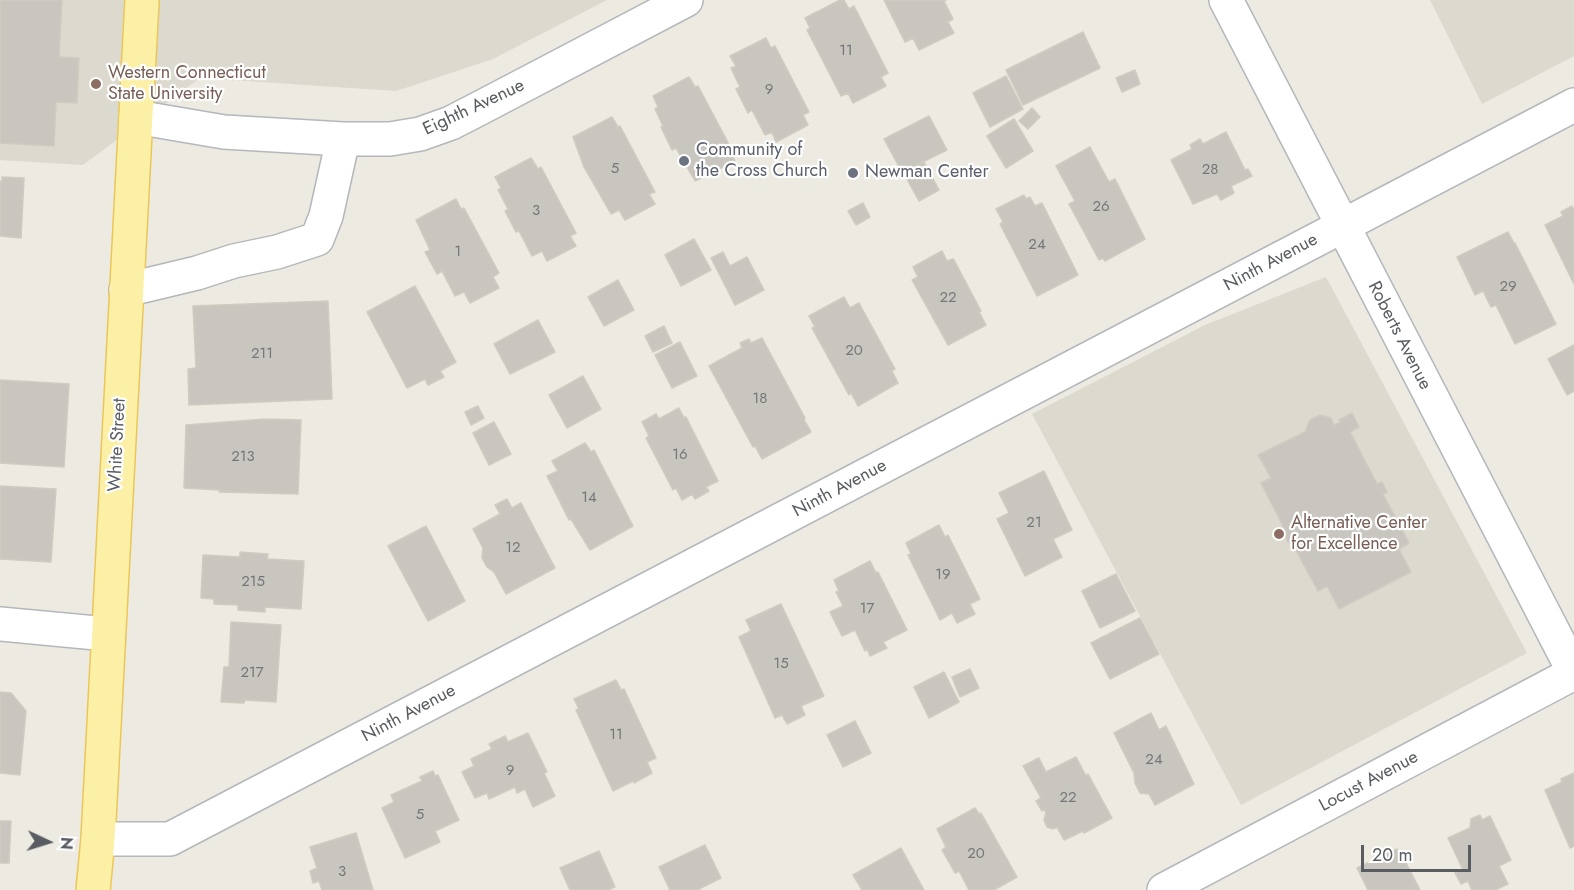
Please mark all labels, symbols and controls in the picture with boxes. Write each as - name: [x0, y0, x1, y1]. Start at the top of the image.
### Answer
- house number: 11: [839, 42, 853, 60]
- place label: Western Connecticut State University: [108, 63, 266, 106]
- street label: Eighth Avenue: [420, 75, 528, 141]
- marker: Western Connecticut State University: [89, 77, 103, 91]
- house number: 9: [765, 81, 773, 99]
- place label: Community of the Cross Church: [696, 140, 828, 182]
- marker: Community of the Cross Church: [677, 154, 691, 168]
- house number: 5: [611, 160, 619, 178]
- house number: 28: [1202, 161, 1218, 179]
- place label: Newman Center: [865, 162, 989, 184]
- marker: Newman Center: [846, 166, 860, 180]
- house number: 26: [1092, 198, 1110, 216]
- house number: 3: [532, 202, 540, 220]
- street label: Ninth Avenue: [1220, 229, 1322, 297]
- house number: 24: [1028, 236, 1046, 254]
- house number: 1: [455, 243, 461, 261]
- street label: Roberts Avenue: [1362, 278, 1436, 394]
- house number: 29: [1499, 278, 1517, 296]
- house number: 22: [939, 289, 957, 307]
- house number: 20: [845, 342, 863, 360]
- house number: 211: [251, 345, 273, 363]
- house number: 18: [753, 390, 767, 408]
- street label: White Street: [105, 398, 131, 492]
- house number: 16: [672, 446, 688, 464]
- house number: 213: [231, 448, 255, 466]
- street label: Ninth Avenue: [789, 455, 891, 523]
- house number: 14: [581, 489, 597, 507]
- place label: Alternative Center for Excellence: [1291, 513, 1427, 556]
- house number: 21: [1026, 514, 1042, 532]
- marker: Alternative Center for Excellence: [1272, 527, 1286, 541]
- house number: 12: [505, 539, 521, 557]
- house number: 19: [935, 566, 951, 584]
- house number: 215: [241, 573, 265, 591]
- house number: 17: [860, 600, 874, 618]
- house number: 15: [773, 655, 789, 673]
- house number: 217: [240, 664, 264, 682]
- street label: Ninth Avenue: [358, 680, 460, 748]
- house number: 11: [609, 726, 623, 744]
- street label: Locust Avenue: [1316, 747, 1422, 817]
- house number: 24: [1145, 751, 1163, 769]
- house number: 9: [506, 762, 514, 780]
- house number: 22: [1059, 789, 1077, 807]
- house number: 5: [416, 806, 424, 824]
- north arrow: [18, 812, 78, 872]
- scale bar: [1364, 833, 1474, 871]
- text: N: [55, 836, 78, 850]
- text: 20 m: [1372, 842, 1412, 868]
- house number: 20: [967, 845, 985, 863]
- house number: 3: [338, 863, 346, 881]

